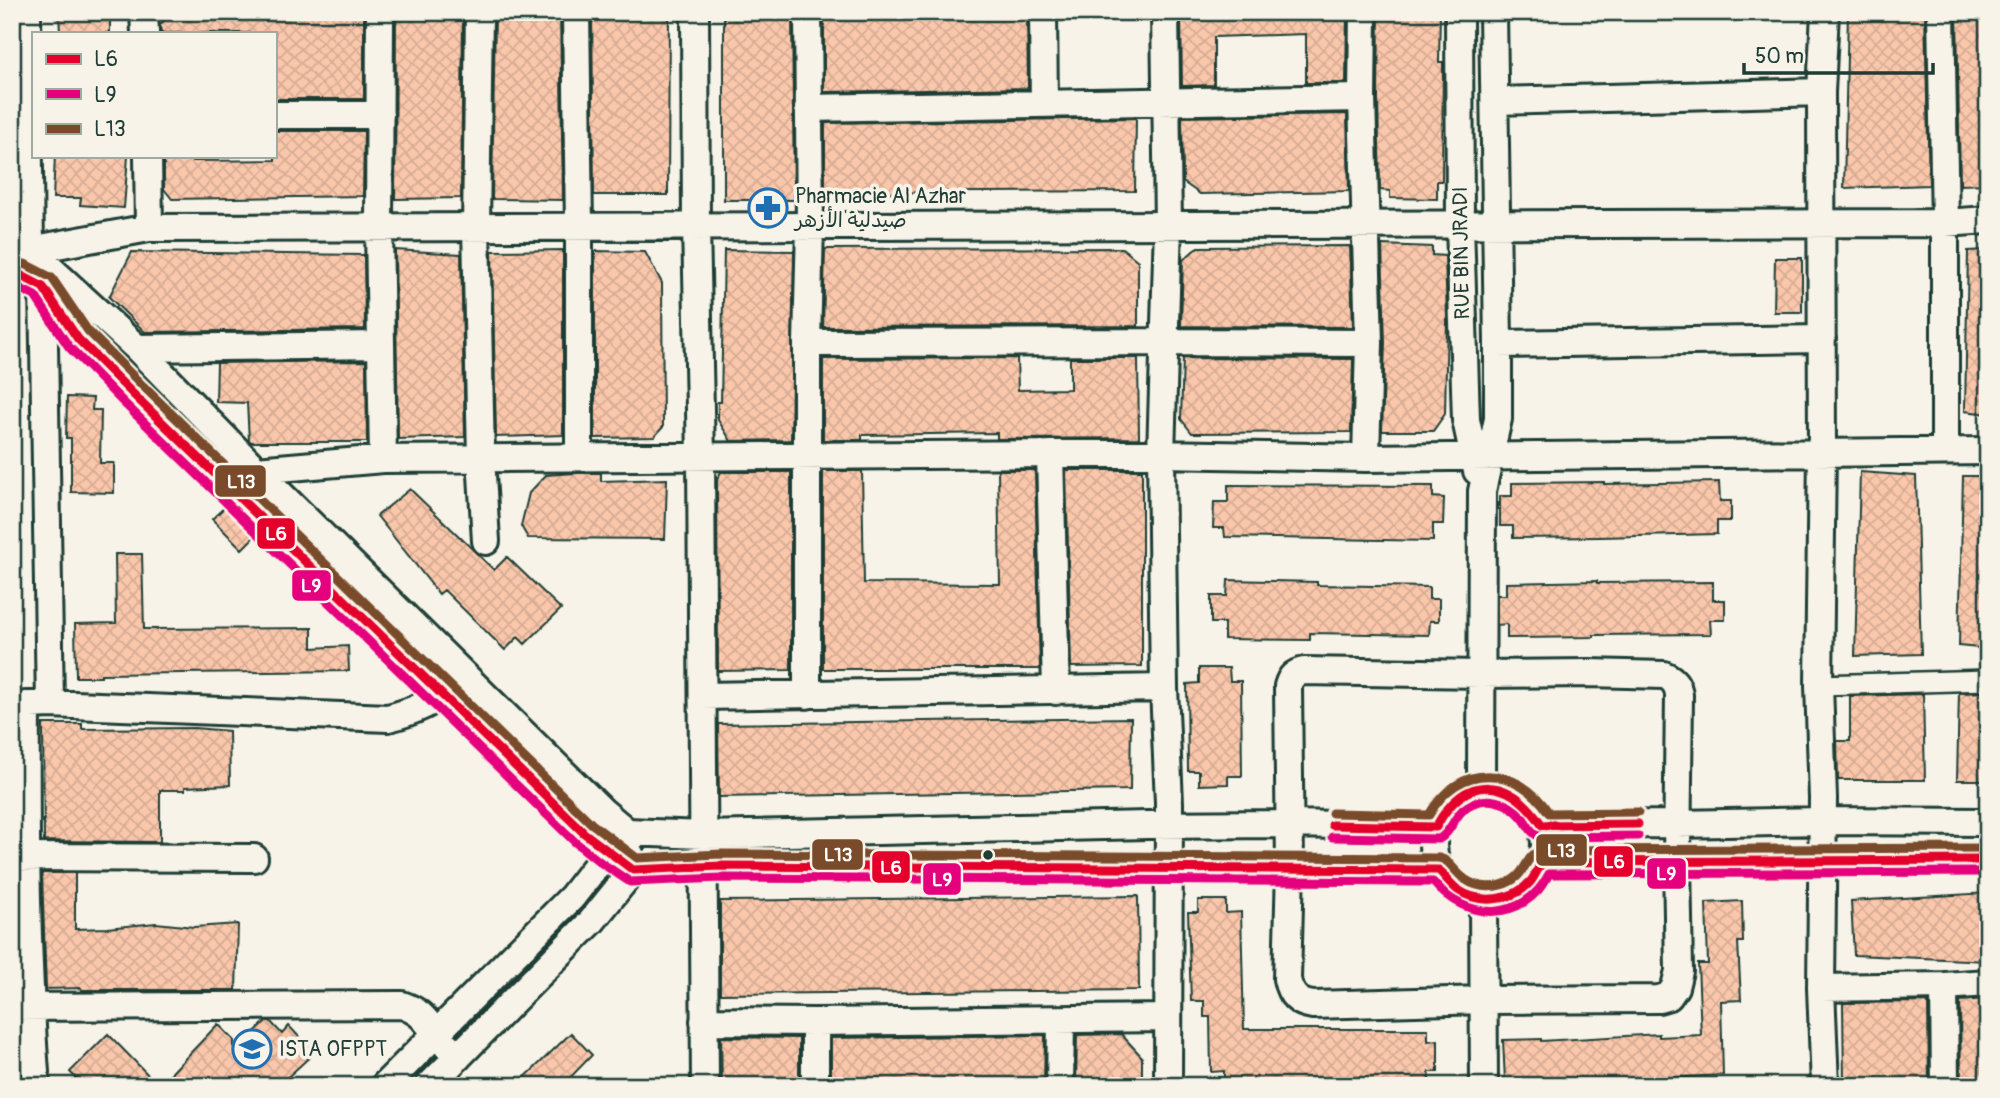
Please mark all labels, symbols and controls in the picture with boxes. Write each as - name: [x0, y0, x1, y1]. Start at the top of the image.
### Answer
- legend: [32, 32, 276, 158]
- scale bar: [1744, 32, 1934, 76]
- text: 50 m: [1755, 43, 1804, 70]
- text: L6: [94, 46, 118, 73]
- text: L9: [94, 82, 117, 109]
- text: L13: [94, 116, 126, 143]
- place label: Pharmacie Al Azhar صيدلية الأزهر: [793, 183, 967, 234]
- street label: RUE BIN JRADI: [1447, 186, 1476, 320]
- pharmacy icon: Pharmacie Al Azhar صيدلية الأزهر: [747, 187, 789, 229]
- line badge: L13: [214, 464, 267, 498]
- text: L13: [227, 470, 255, 494]
- line badge: L6: [256, 517, 296, 550]
- text: L6: [265, 522, 287, 546]
- line badge: L9: [291, 569, 332, 602]
- text: L9: [301, 574, 321, 598]
- line badge: L13: [1535, 833, 1588, 867]
- line badge: L13: [811, 838, 864, 871]
- text: L13: [1547, 839, 1575, 863]
- text: L13: [824, 843, 852, 867]
- line badge: L6: [1593, 845, 1634, 878]
- unlabelled marker: [981, 848, 995, 862]
- line badge: L6: [871, 850, 911, 884]
- text: L6: [1603, 850, 1625, 874]
- text: L6: [880, 856, 902, 880]
- line badge: L9: [1646, 857, 1687, 890]
- line badge: L9: [922, 862, 962, 896]
- text: L9: [1656, 862, 1676, 886]
- text: L9: [932, 868, 952, 892]
- school or university icon: ISTA OFPPT: [231, 1028, 273, 1070]
- place label: ISTA OFPPT: [279, 1036, 388, 1063]

